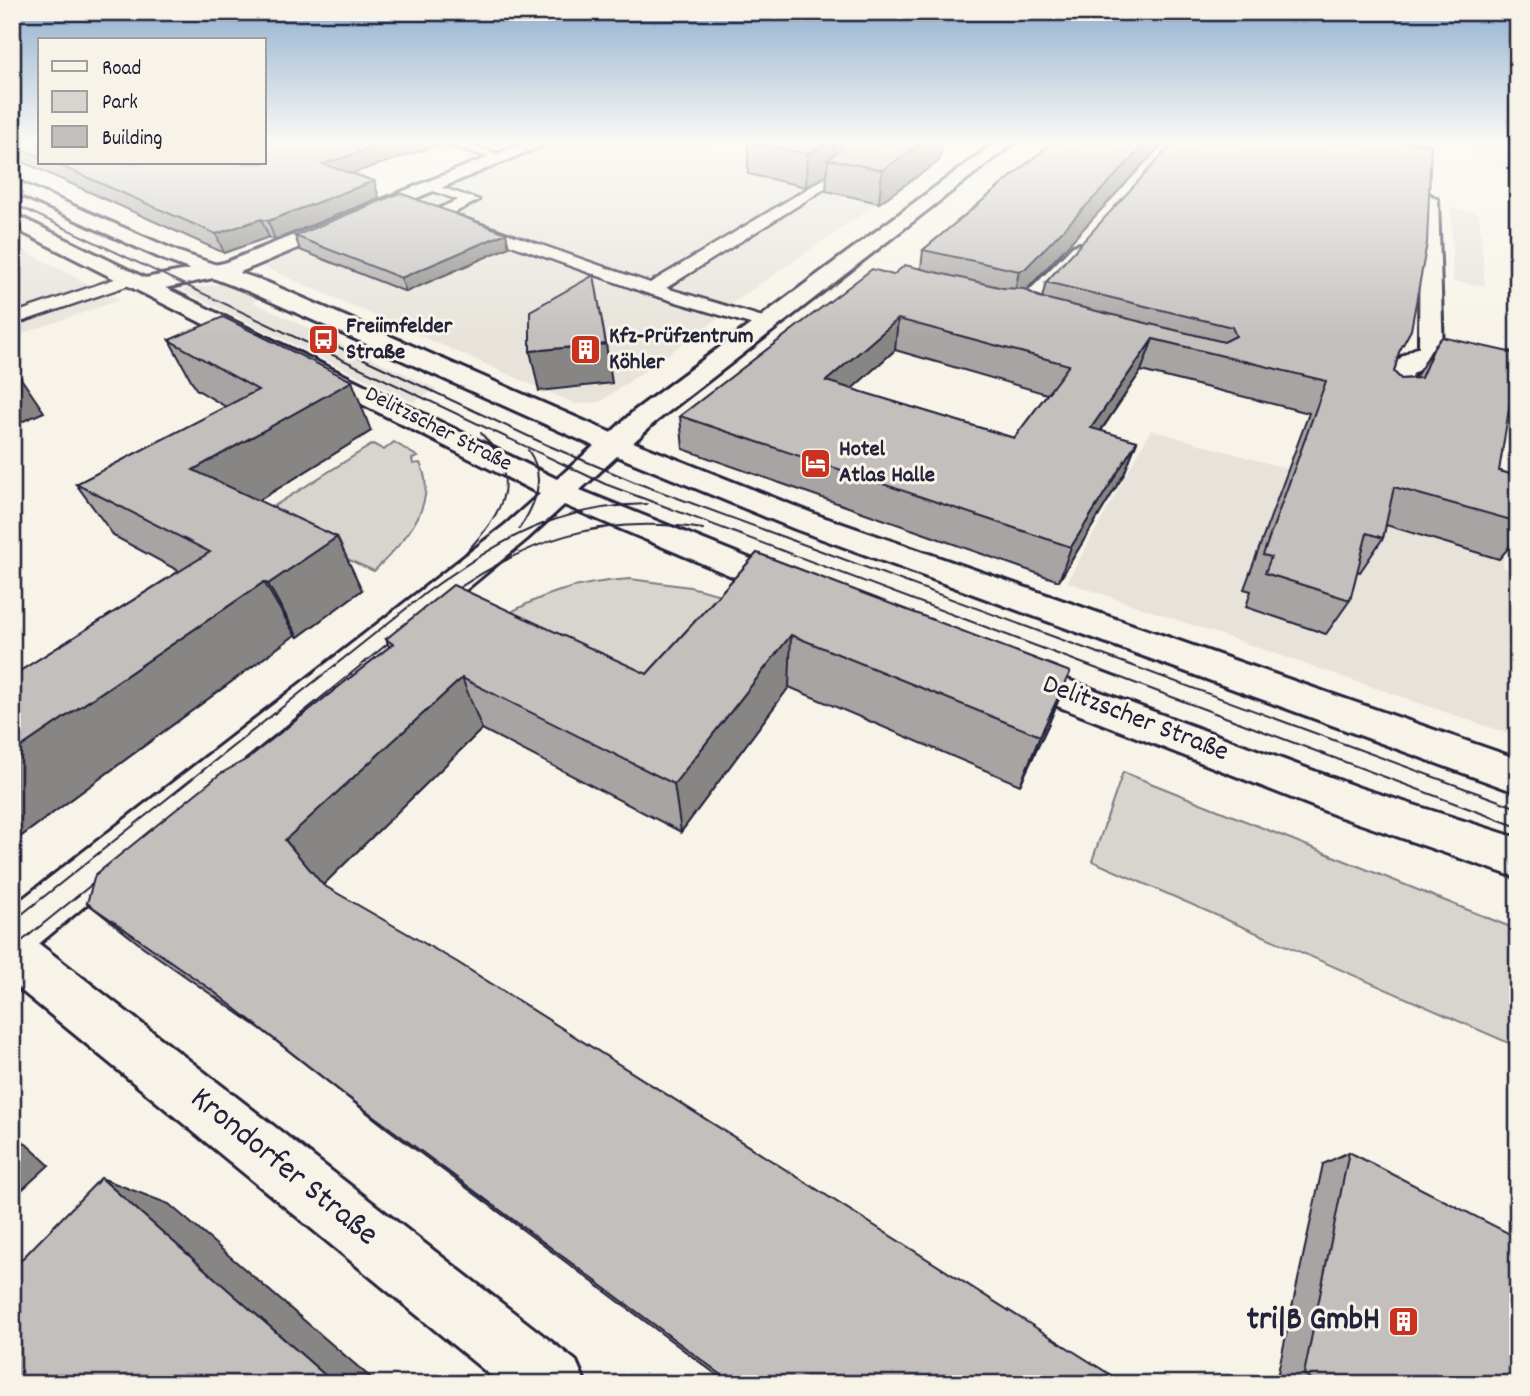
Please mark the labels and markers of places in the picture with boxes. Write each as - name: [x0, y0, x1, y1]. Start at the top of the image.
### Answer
- place label: Freiimfelder Straße: [346, 311, 453, 370]
- place label: Kfz-Prüfzentrum Köhler: [609, 321, 754, 380]
- bus stop icon: Freiimfelder Straße: [306, 323, 340, 357]
- building icon: Kfz-Prüfzentrum Köhler: [569, 333, 603, 367]
- place label: Hotel Atlas Halle: [839, 434, 935, 493]
- hotel icon: Hotel Atlas Halle: [799, 446, 833, 480]
- place label: tri|B GmbH: [1247, 1298, 1380, 1345]
- building icon: tri|B GmbH: [1386, 1304, 1420, 1338]

